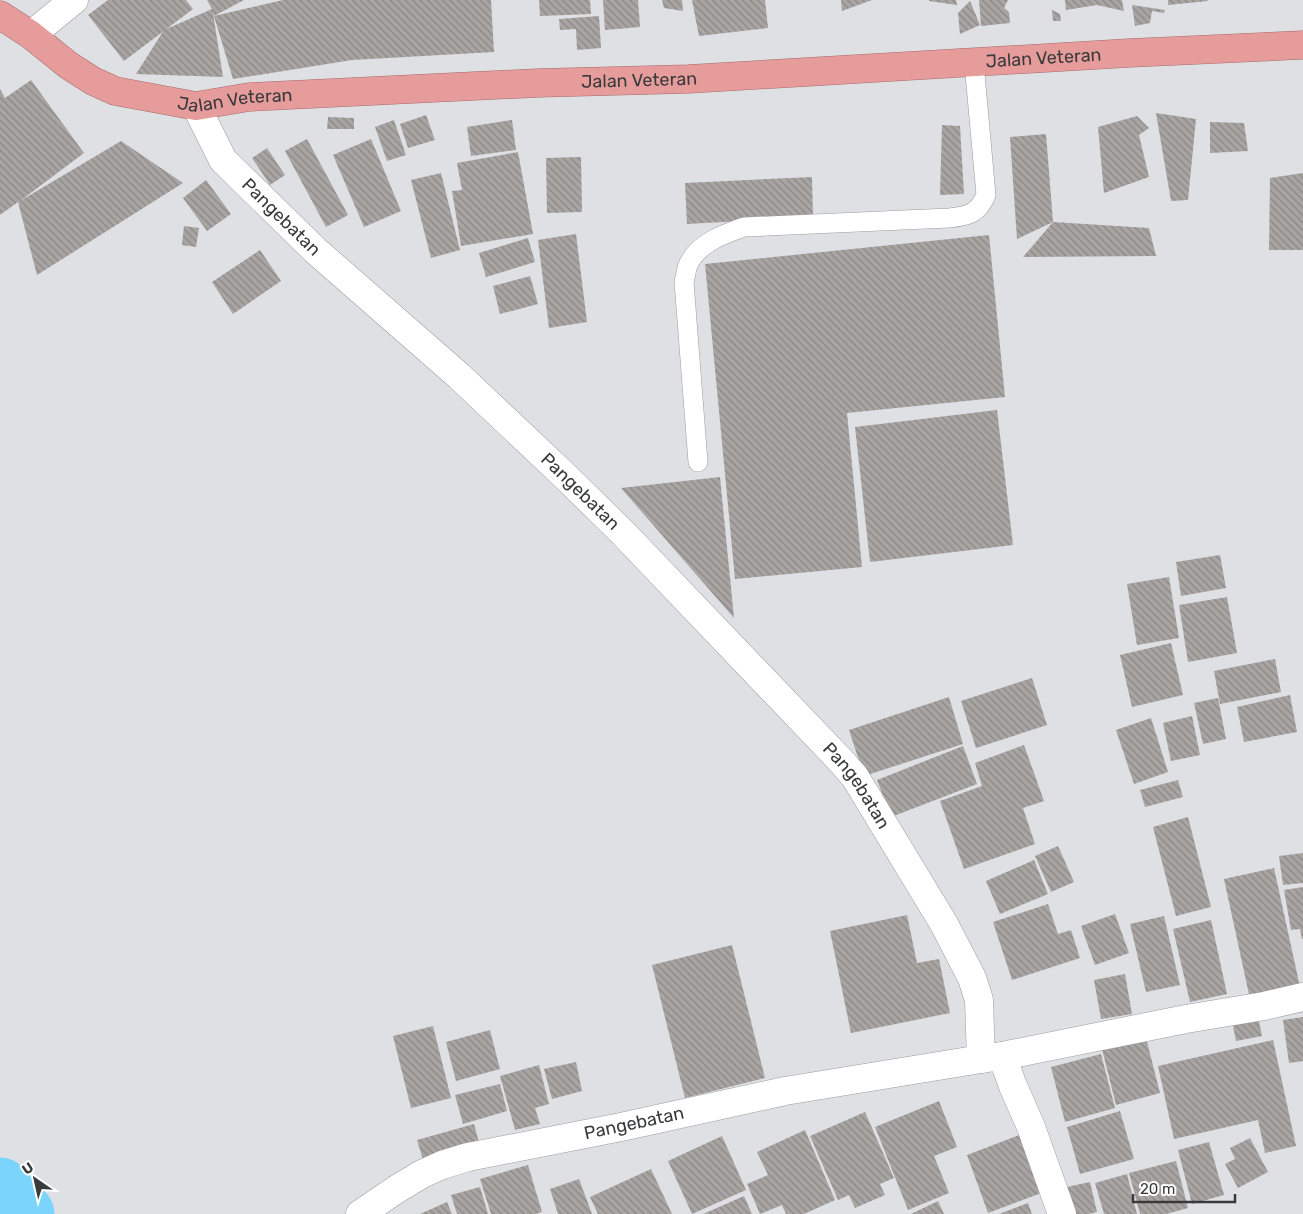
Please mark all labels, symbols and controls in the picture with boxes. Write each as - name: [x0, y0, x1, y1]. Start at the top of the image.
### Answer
- street label: Jalan Veteran: [985, 44, 1102, 72]
- street label: Jalan Veteran: [581, 67, 698, 93]
- street label: Jalan Veteran: [176, 84, 293, 117]
- street label: Pangebatan: [237, 174, 325, 260]
- street label: Pangebatan: [536, 448, 625, 535]
- street label: Pangebatan: [818, 738, 895, 833]
- street label: Pangebatan: [582, 1102, 686, 1144]
- north arrow: [10, 1154, 60, 1204]
- text: U: [19, 1159, 37, 1179]
- scale bar: [1133, 1172, 1236, 1204]
- text: 20 m: [1140, 1180, 1175, 1198]

